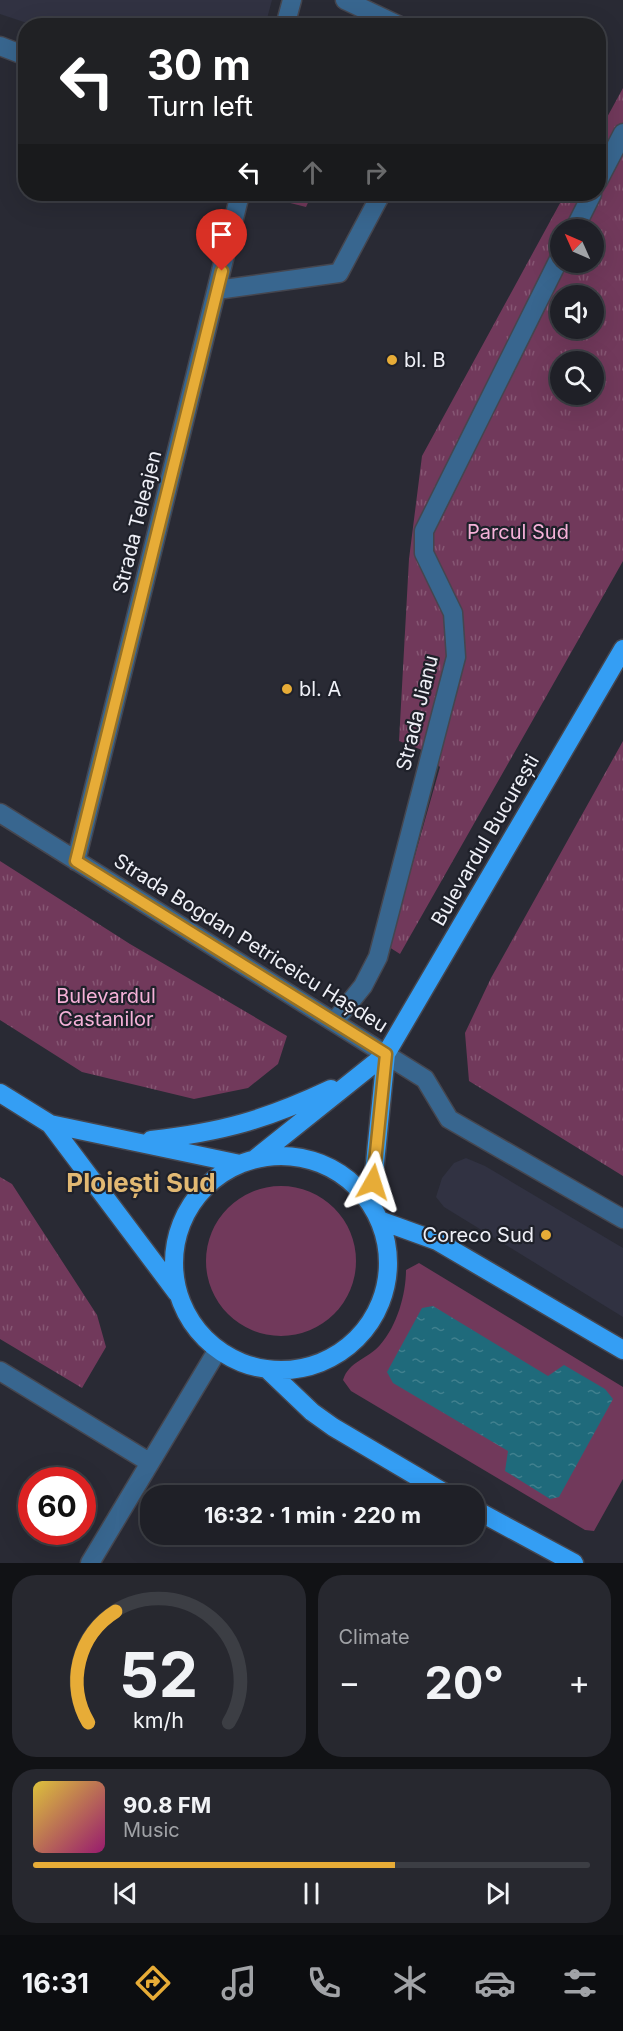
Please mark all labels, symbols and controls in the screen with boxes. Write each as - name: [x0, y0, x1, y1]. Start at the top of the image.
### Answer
- text: 30 m: [147, 39, 251, 90]
- icon: left: [48, 42, 126, 120]
- text: Turn left: [147, 90, 253, 123]
- icon: left: [233, 156, 266, 189]
- icon: ahead: [296, 156, 329, 189]
- icon: right: [359, 156, 392, 189]
- pin: [196, 209, 247, 271]
- icon: arrive: [205, 218, 238, 251]
- north arrow: [550, 219, 604, 273]
- map controls: [550, 219, 604, 405]
- button: sound: [550, 285, 604, 339]
- place label: bl. B: [404, 348, 446, 372]
- button: search: [550, 351, 604, 405]
- marker: bl. B: [385, 353, 399, 367]
- street label: Strada Teleajen: [108, 448, 166, 596]
- park label: Parcul Sud: [467, 520, 569, 544]
- street label: Strada Jianu: [391, 653, 443, 773]
- place label: bl. A: [299, 677, 341, 701]
- marker: bl. A: [280, 682, 294, 696]
- street label: Bulevardul București: [426, 750, 544, 930]
- street label: Strada Bogdan Petriceicu Hașdeu: [110, 849, 392, 1037]
- park label: Bulevardul Castanilor: [56, 984, 156, 1031]
- position arrow: [341, 1150, 405, 1214]
- district label: Ploiești Sud: [66, 1167, 216, 1198]
- place label: Coreco Sud: [423, 1223, 534, 1247]
- marker: Coreco Sud: [539, 1228, 553, 1242]
- speed limit sign: 60: [18, 1467, 96, 1545]
- text: 16:32 · 1 min · 220 m: [204, 1502, 421, 1528]
- text: Climate: [339, 1625, 410, 1649]
- text: 52: [119, 1637, 198, 1712]
- text: 20°: [425, 1655, 504, 1710]
- text: −: [339, 1662, 360, 1702]
- text: +: [568, 1662, 590, 1702]
- text: km/h: [133, 1707, 184, 1733]
- text: 90.8 FM: [123, 1792, 211, 1818]
- text: Music: [123, 1818, 180, 1842]
- icon: previous: [109, 1877, 142, 1910]
- icon: pause: [295, 1877, 328, 1910]
- icon: next: [481, 1877, 514, 1910]
- icon: directions: [132, 1962, 174, 2004]
- icon: music: [218, 1962, 260, 2004]
- icon: phone: [303, 1962, 345, 2004]
- icon: climate: [389, 1962, 431, 2004]
- icon: car: [474, 1962, 516, 2004]
- icon: filters: [559, 1962, 601, 2004]
- text: 16:31: [22, 1967, 89, 2000]

